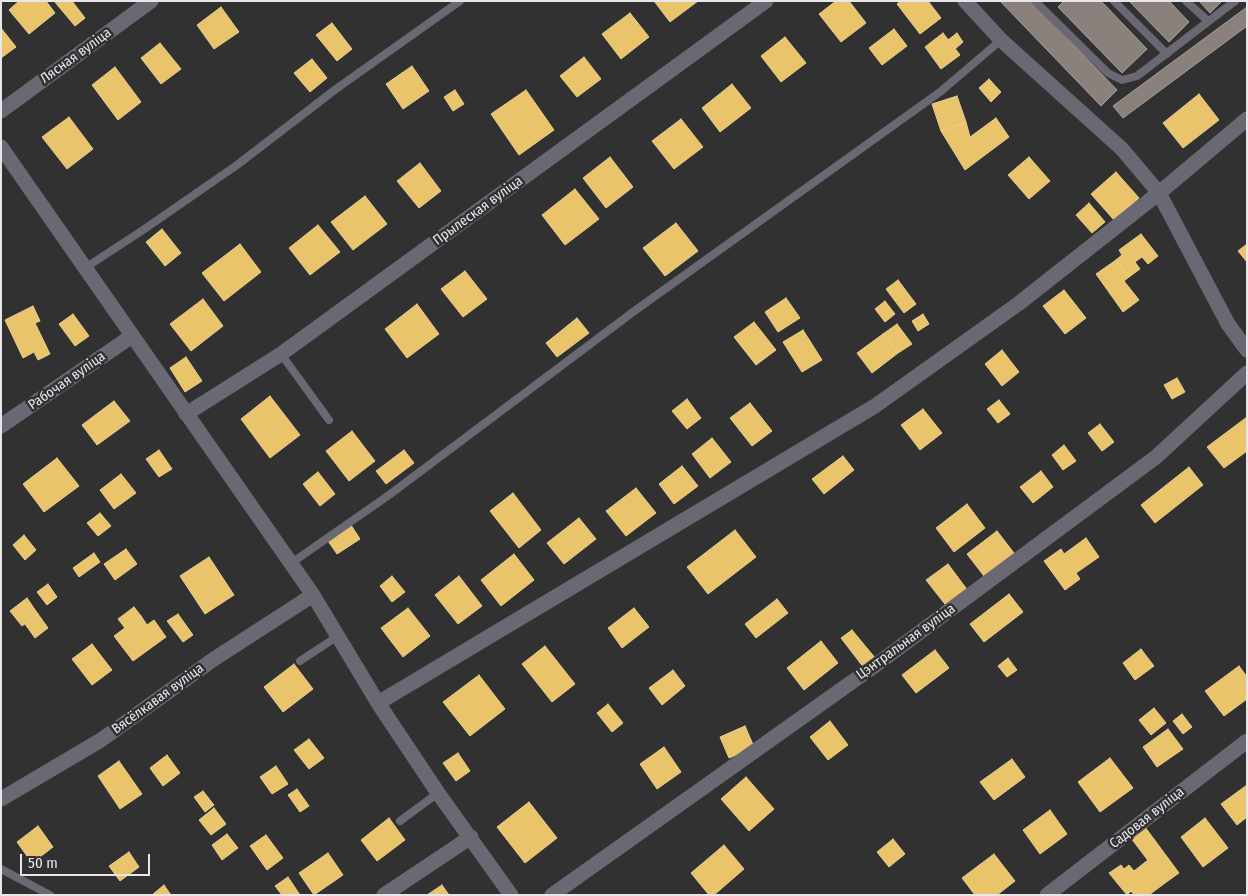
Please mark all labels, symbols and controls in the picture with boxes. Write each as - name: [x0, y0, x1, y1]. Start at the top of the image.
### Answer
- street label: Лясная вуліца: [37, 25, 115, 87]
- street label: Прылеская вуліца: [430, 173, 526, 249]
- street label: Рабочая вуліца: [25, 348, 109, 414]
- street label: Цэнтральная вуліца: [853, 601, 959, 683]
- street label: Вясёлкавая вуліца: [109, 660, 207, 738]
- street label: Садовая вуліца: [1106, 784, 1188, 852]
- scale bar: [22, 844, 152, 876]
- text: 50 m: [28, 854, 58, 872]

